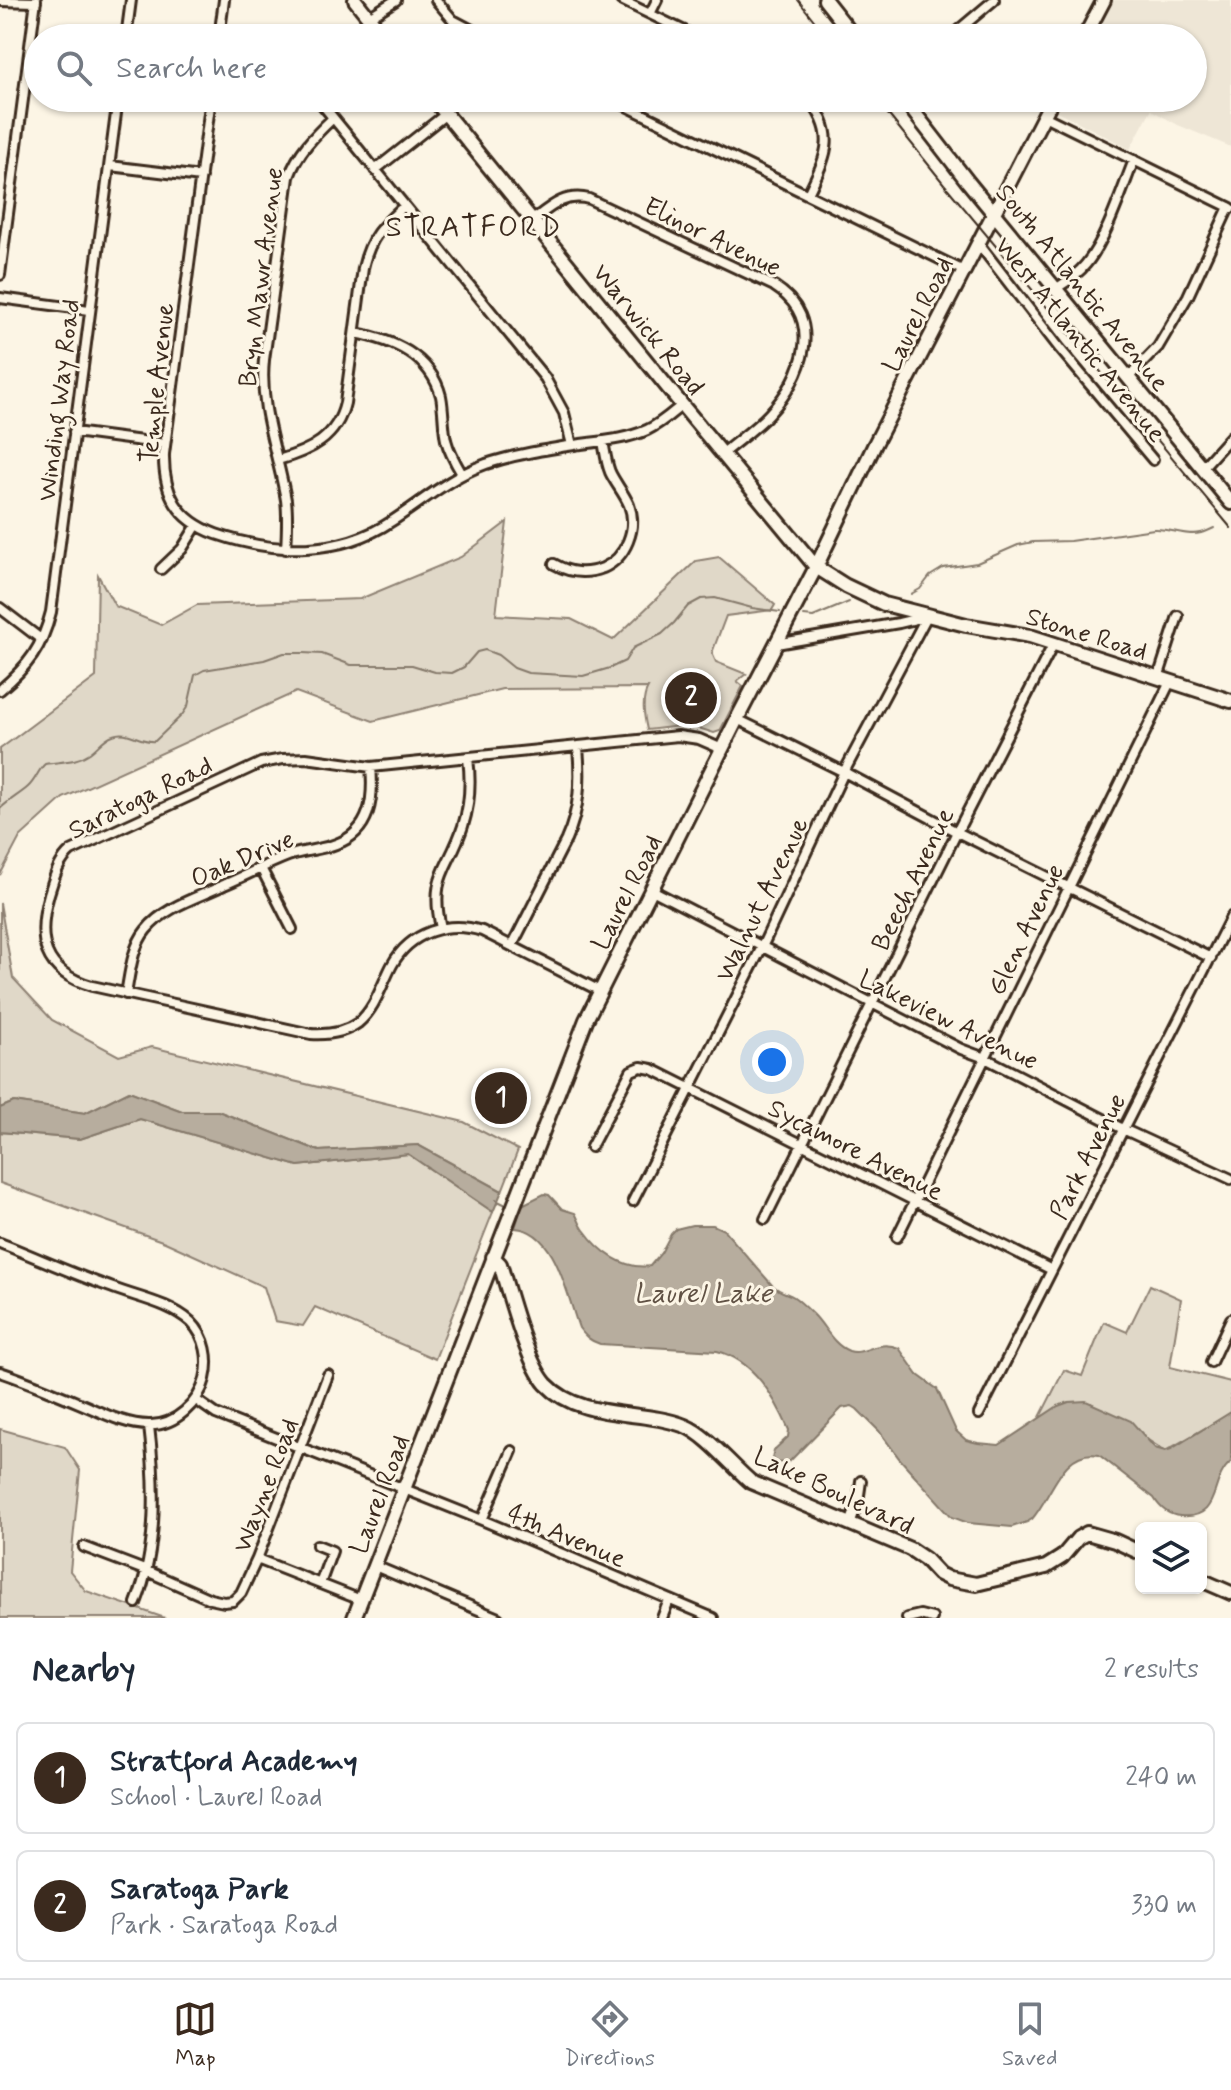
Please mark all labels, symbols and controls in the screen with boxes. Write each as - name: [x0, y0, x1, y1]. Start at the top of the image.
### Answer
- search box: [24, 24, 1207, 112]
- icon: search: [52, 46, 96, 90]
- text: Search here: [116, 49, 267, 88]
- street label: Bryn Mawr Avenue: [232, 165, 292, 389]
- street label: South Atlantic Avenue: [987, 177, 1176, 399]
- street label: Elinor Avenue: [638, 190, 786, 286]
- district label: STRATFORD: [385, 208, 563, 247]
- street label: West Atlantic Avenue: [986, 231, 1173, 450]
- street label: Laurel Road: [875, 252, 962, 378]
- street label: Warwick Road: [584, 257, 711, 403]
- street label: Winding Way Road: [31, 297, 92, 504]
- street label: Temple Avenue: [133, 301, 183, 465]
- street label: Stone Road: [1022, 600, 1151, 669]
- pin: 2: [665, 668, 717, 728]
- street label: Saratoga Road: [63, 749, 219, 848]
- street label: Beech Avenue: [865, 803, 963, 957]
- street label: Walnut Avenue: [708, 812, 817, 988]
- street label: Oak Drive: [186, 823, 300, 897]
- street label: Laurel Road: [584, 830, 671, 956]
- street label: Glen Avenue: [980, 859, 1073, 1001]
- street label: Lakeview Avenue: [853, 963, 1043, 1079]
- your location: [752, 1042, 792, 1082]
- pin: 1: [475, 1068, 527, 1128]
- street label: Park Avenue: [1043, 1088, 1135, 1226]
- street label: Sycamore Avenue: [762, 1092, 949, 1210]
- water label: Laurel Lake: [634, 1276, 774, 1313]
- street label: Wayne Road: [226, 1414, 308, 1558]
- street label: Laurel Road: [343, 1430, 419, 1559]
- street label: Lake Boulevard: [748, 1440, 919, 1544]
- street label: 4th Avenue: [502, 1497, 631, 1577]
- map controls: [1135, 1522, 1207, 1594]
- button: layers: [1135, 1522, 1207, 1594]
- text: Nearby: [32, 1648, 136, 1693]
- text: 2 results: [1104, 1653, 1199, 1687]
- text: Stratford Academy: [110, 1742, 358, 1781]
- text: 1: [54, 1761, 66, 1795]
- text: 240 m: [1125, 1761, 1197, 1795]
- text: School · Laurel Road: [110, 1781, 322, 1815]
- text: Saratoga Park: [110, 1870, 289, 1909]
- text: 2: [54, 1889, 66, 1923]
- text: 330 m: [1131, 1889, 1197, 1923]
- text: Park · Saratoga Road: [110, 1909, 338, 1943]
- tab: Map: [173, 1997, 217, 2073]
- tab: Directions: [564, 1997, 655, 2073]
- tab: Saved: [1002, 1997, 1057, 2073]

